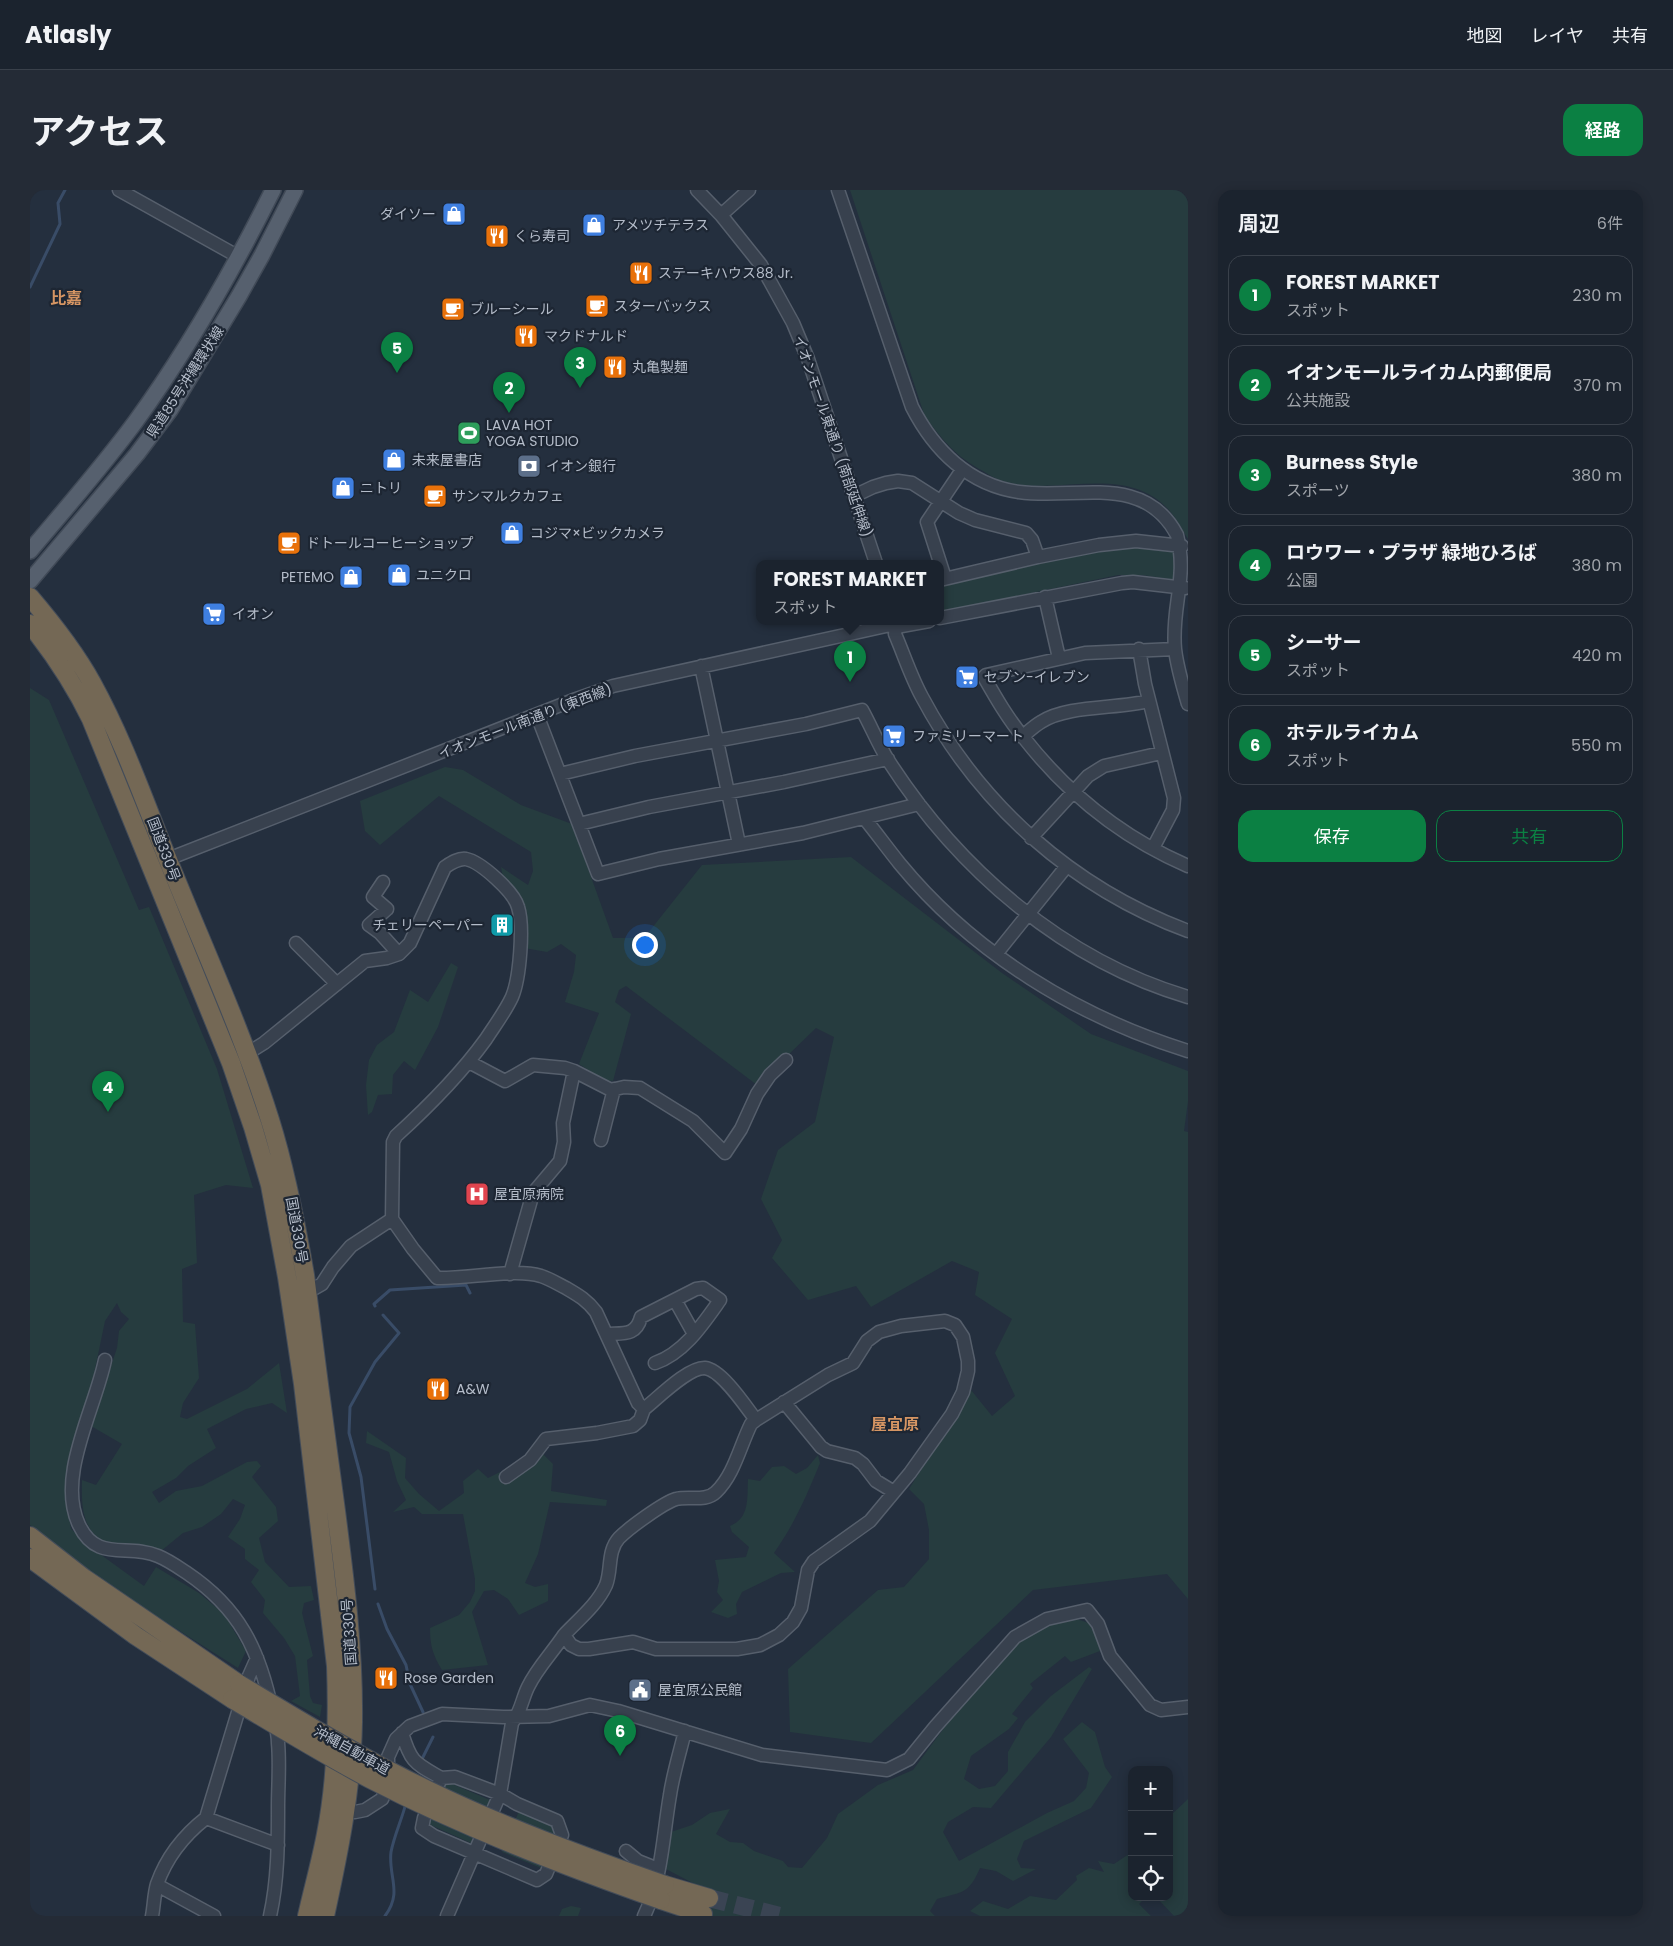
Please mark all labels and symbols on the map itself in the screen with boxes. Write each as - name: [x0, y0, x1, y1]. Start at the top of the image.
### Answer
- shop icon: ダイソー: [441, 201, 467, 227]
- place label: ダイソー: [380, 204, 436, 224]
- shop icon: アメツチテラス: [581, 212, 607, 238]
- place label: アメツチテラス: [612, 215, 709, 235]
- restaurant icon: くら寿司: [484, 223, 510, 249]
- place label: くら寿司: [514, 226, 570, 246]
- restaurant icon: ステーキハウス88 Jr.: [628, 260, 654, 286]
- place label: ステーキハウス88 Jr.: [658, 263, 793, 283]
- district label: 比嘉: [50, 287, 82, 310]
- cafe icon: スターバックス: [584, 293, 610, 319]
- cafe icon: ブルーシール: [440, 296, 466, 322]
- place label: スターバックス: [614, 296, 711, 316]
- place label: ブルーシール: [470, 299, 554, 319]
- street label: 県道85号沖縄環状線: [141, 322, 229, 442]
- restaurant icon: マクドナルド: [513, 323, 539, 349]
- place label: マクドナルド: [544, 326, 628, 346]
- pin: 5: [381, 332, 413, 373]
- street label: イオンモール東通り (南部延伸線): [789, 332, 877, 540]
- pin: 3: [564, 347, 596, 388]
- restaurant icon: 丸亀製麺: [602, 354, 628, 380]
- place label: 丸亀製麺: [632, 357, 688, 377]
- pin: 2: [493, 372, 525, 413]
- place label: LAVA HOT YOGA STUDIO: [486, 415, 579, 451]
- sports icon: LAVA HOT YOGA STUDIO: [456, 420, 482, 446]
- shop icon: 未来屋書店: [381, 447, 407, 473]
- place label: 未来屋書店: [412, 450, 482, 470]
- bank icon: イオン銀行: [516, 453, 542, 479]
- place label: イオン銀行: [546, 456, 616, 476]
- shop icon: ニトリ: [330, 475, 356, 501]
- place label: ニトリ: [360, 478, 402, 498]
- cafe icon: サンマルクカフェ: [422, 483, 448, 509]
- place label: サンマルクカフェ: [452, 486, 564, 506]
- shop icon: コジマ×ビックカメラ: [499, 520, 525, 546]
- place label: コジマ×ビックカメラ: [530, 523, 665, 543]
- cafe icon: ドトールコーヒーショップ: [276, 530, 302, 556]
- place label: ドトールコーヒーショップ: [306, 533, 473, 553]
- shop icon: ユニクロ: [386, 562, 412, 588]
- shop icon: PETEMO: [338, 564, 364, 590]
- place label: ユニクロ: [416, 565, 472, 585]
- place label: PETEMO: [281, 567, 334, 587]
- supermarket icon: イオン: [201, 601, 227, 627]
- place label: イオン: [232, 604, 274, 624]
- pin: 1: [834, 641, 866, 682]
- supermarket icon: セブン-イレブン: [954, 664, 980, 690]
- place label: セブン-イレブン: [984, 667, 1090, 687]
- street label: イオンモール南通り (東西線): [435, 679, 615, 763]
- supermarket icon: ファミリーマート: [881, 723, 907, 749]
- place label: ファミリーマート: [912, 726, 1024, 746]
- street label: 国道330号: [143, 814, 185, 884]
- building icon: チェリーペーパー: [489, 912, 515, 938]
- place label: チェリーペーパー: [372, 915, 484, 935]
- your location: [632, 932, 658, 958]
- pin: 4: [92, 1071, 124, 1112]
- hospital icon: 屋宜原病院: [464, 1181, 490, 1207]
- place label: 屋宜原病院: [494, 1184, 564, 1204]
- street label: 国道330号: [281, 1195, 313, 1265]
- restaurant icon: A&W: [425, 1376, 451, 1402]
- place label: A&W: [456, 1379, 490, 1399]
- district label: 屋宜原: [871, 1413, 919, 1436]
- street label: 国道330号: [337, 1598, 361, 1666]
- restaurant icon: Rose Garden: [373, 1665, 399, 1691]
- place label: Rose Garden: [404, 1668, 494, 1688]
- public building icon: 屋宜原公民館: [627, 1677, 653, 1703]
- place label: 屋宜原公民館: [658, 1680, 742, 1700]
- pin: 6: [604, 1715, 636, 1756]
- street label: 沖縄自動車道: [310, 1721, 394, 1779]

